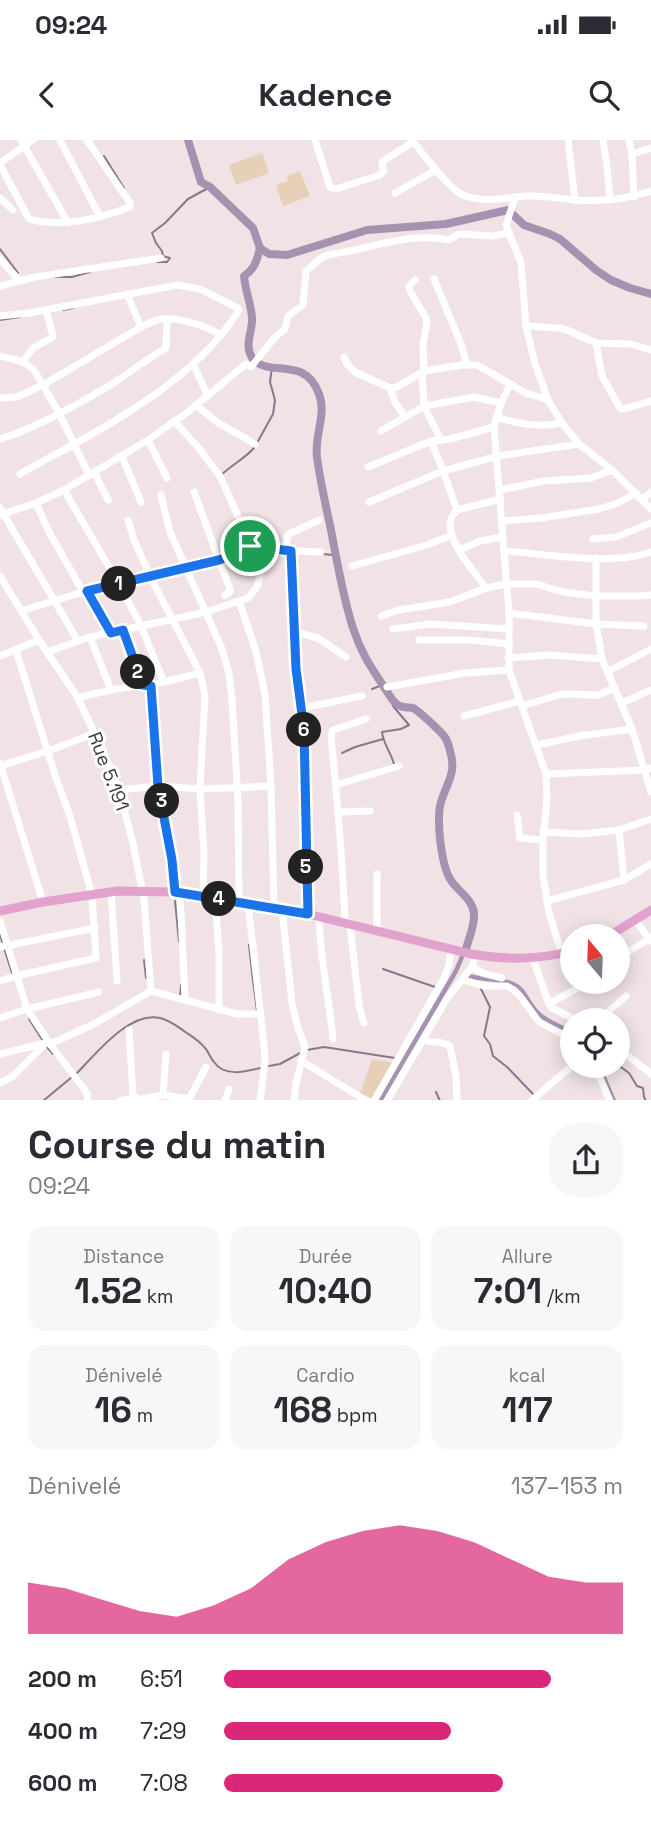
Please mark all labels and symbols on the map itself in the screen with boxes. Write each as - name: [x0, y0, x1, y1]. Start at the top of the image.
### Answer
- pin: [220, 516, 280, 576]
- pin: 1: [102, 566, 136, 602]
- pin: 2: [120, 654, 156, 690]
- pin: 6: [286, 712, 322, 748]
- street label: Rue 5.191: [82, 728, 135, 814]
- pin: 3: [144, 784, 180, 818]
- pin: 5: [288, 850, 324, 884]
- pin: 4: [202, 882, 236, 916]
- north arrow: [560, 924, 630, 994]

